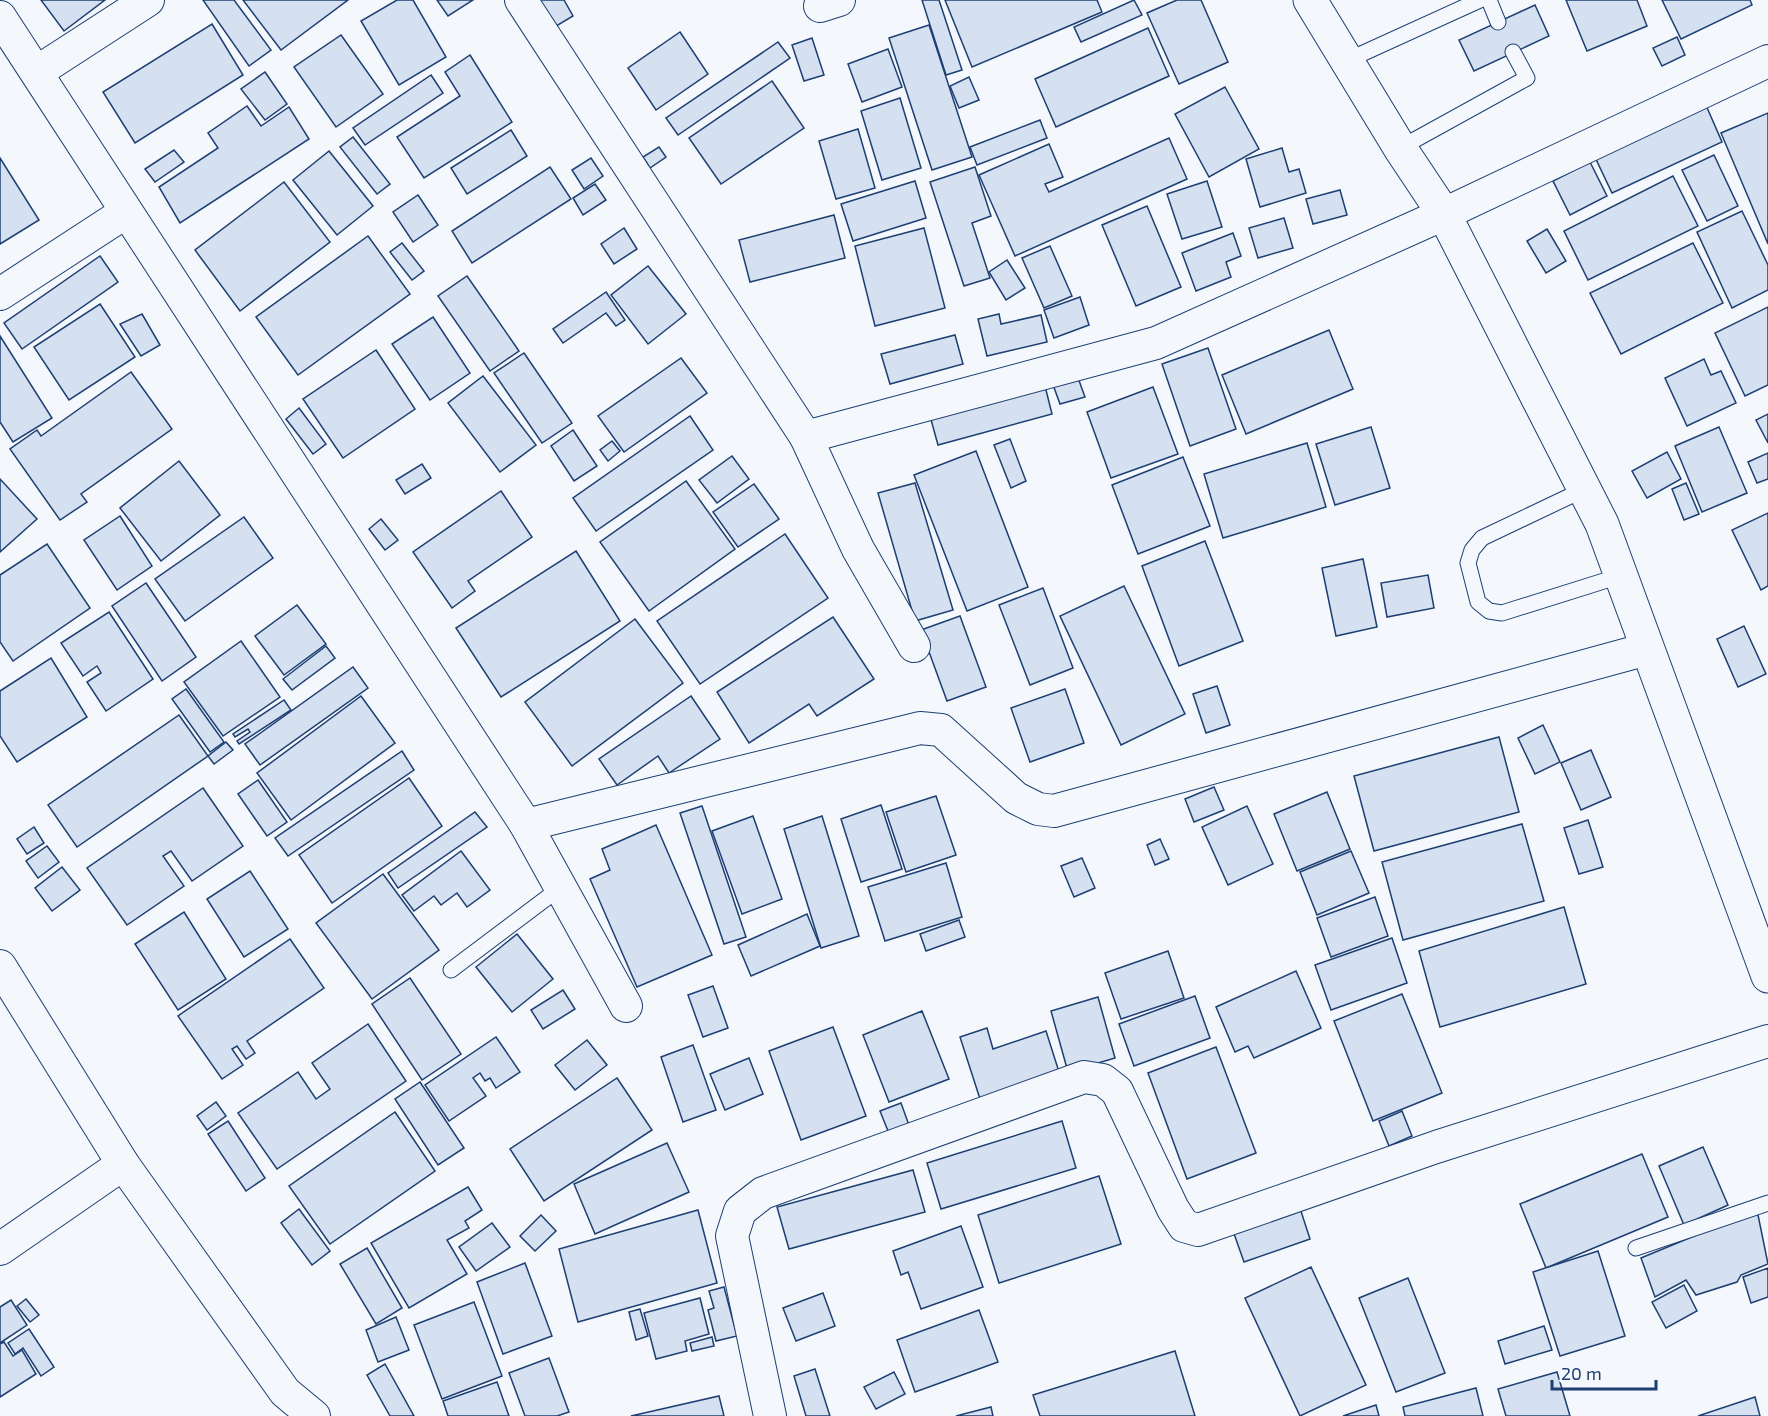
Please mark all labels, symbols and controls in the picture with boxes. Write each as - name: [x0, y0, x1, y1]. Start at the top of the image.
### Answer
- scale bar: [1552, 1353, 1656, 1391]
- text: 20 m: [1561, 1362, 1602, 1384]

